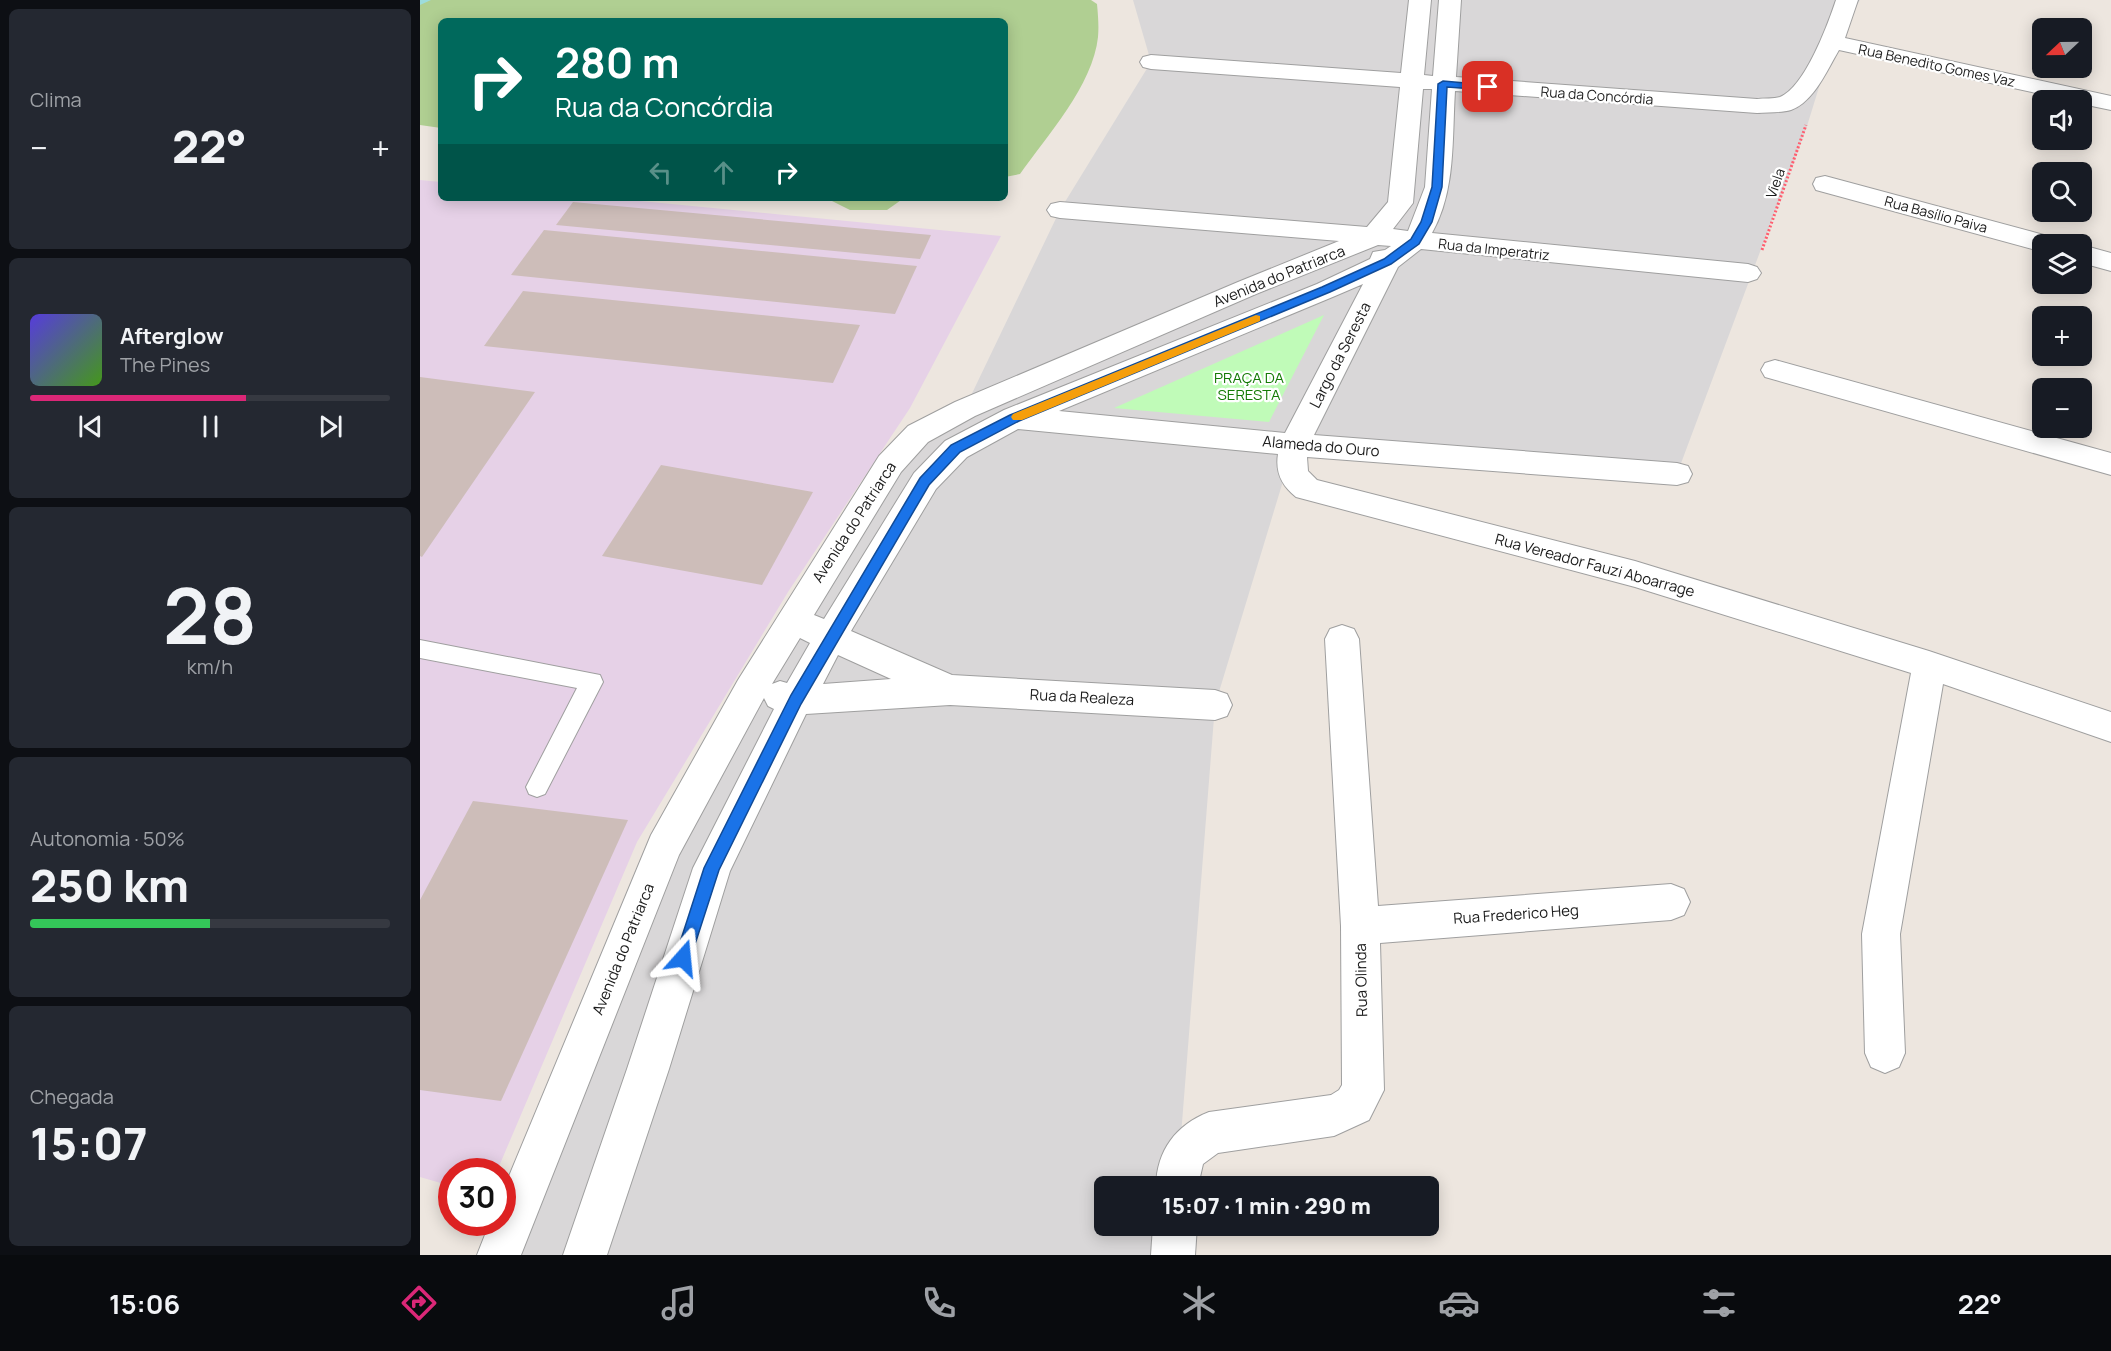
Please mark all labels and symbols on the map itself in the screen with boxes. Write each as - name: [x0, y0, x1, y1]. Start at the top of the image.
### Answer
- north arrow: [2032, 18, 2092, 78]
- street label: Rua Benedito Gomes Vaz: [1857, 39, 2017, 91]
- pin: [1462, 61, 1513, 112]
- street label: Rua da Concórdia: [1540, 82, 1654, 108]
- street label: Viela: [1761, 165, 1789, 201]
- street label: Rua Basílio Paiva: [1882, 191, 1990, 237]
- street label: Rua da Imperatriz: [1437, 234, 1551, 264]
- street label: Avenida do Patriarca: [1210, 240, 1348, 312]
- street label: Largo da Seresta: [1304, 298, 1376, 412]
- park label: PRAÇA DA SERESTA: [1214, 367, 1284, 405]
- street label: Alameda do Ouro: [1261, 430, 1381, 462]
- street label: Avenida do Patriarca: [807, 457, 901, 587]
- street label: Rua Vereador Fauzi Aboarrage: [1493, 528, 1697, 602]
- street label: Rua da Realeza: [1029, 684, 1135, 710]
- street label: Avenida do Patriarca: [587, 880, 659, 1018]
- street label: Rua Frederico Heg: [1453, 899, 1579, 929]
- position arrow: [651, 926, 715, 990]
- street label: Rua Olinda: [1350, 943, 1372, 1017]
- speed limit sign: 30: [438, 1158, 516, 1236]

